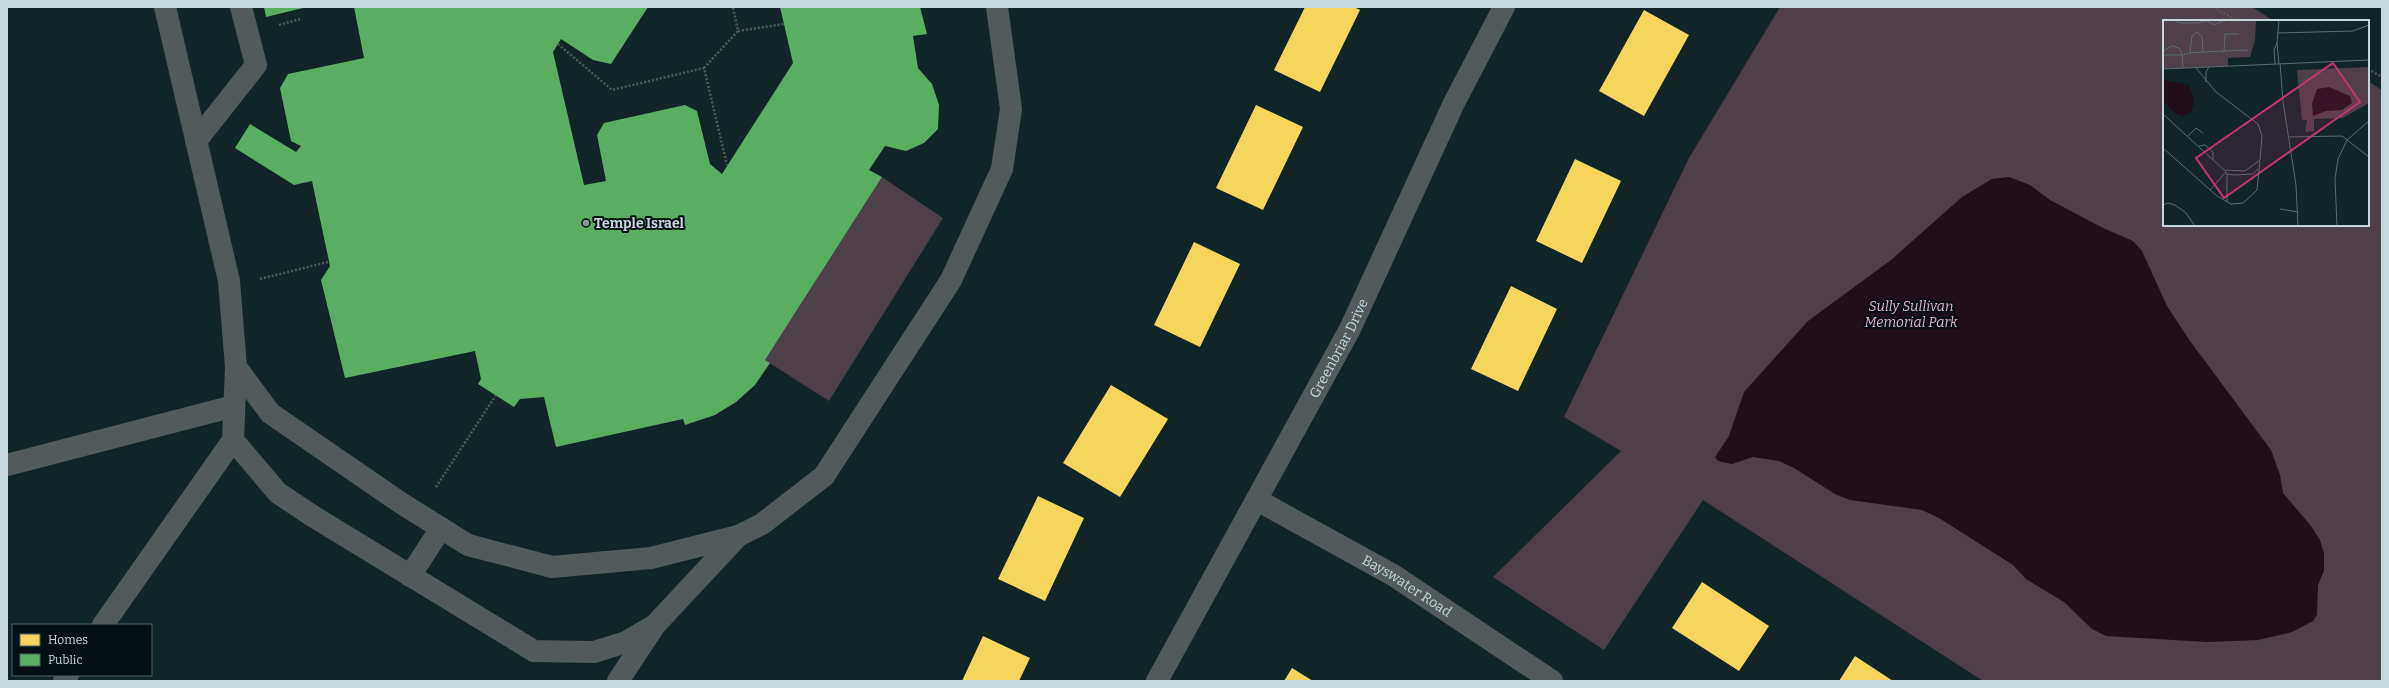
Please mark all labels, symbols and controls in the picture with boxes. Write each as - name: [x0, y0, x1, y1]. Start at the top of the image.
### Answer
- inset map: [2163, 20, 2369, 226]
- place label: Temple Israel: [594, 215, 685, 232]
- marker: Temple Israel: [581, 218, 591, 228]
- street label: Greenbriar Drive: [1306, 296, 1372, 401]
- park label: Sully Sullivan Memorial Park: [1864, 298, 1958, 331]
- street label: Bayswater Road: [1359, 552, 1455, 621]
- legend: [12, 624, 152, 676]
- text: Homes: [48, 633, 88, 647]
- text: Public: [48, 653, 83, 667]

